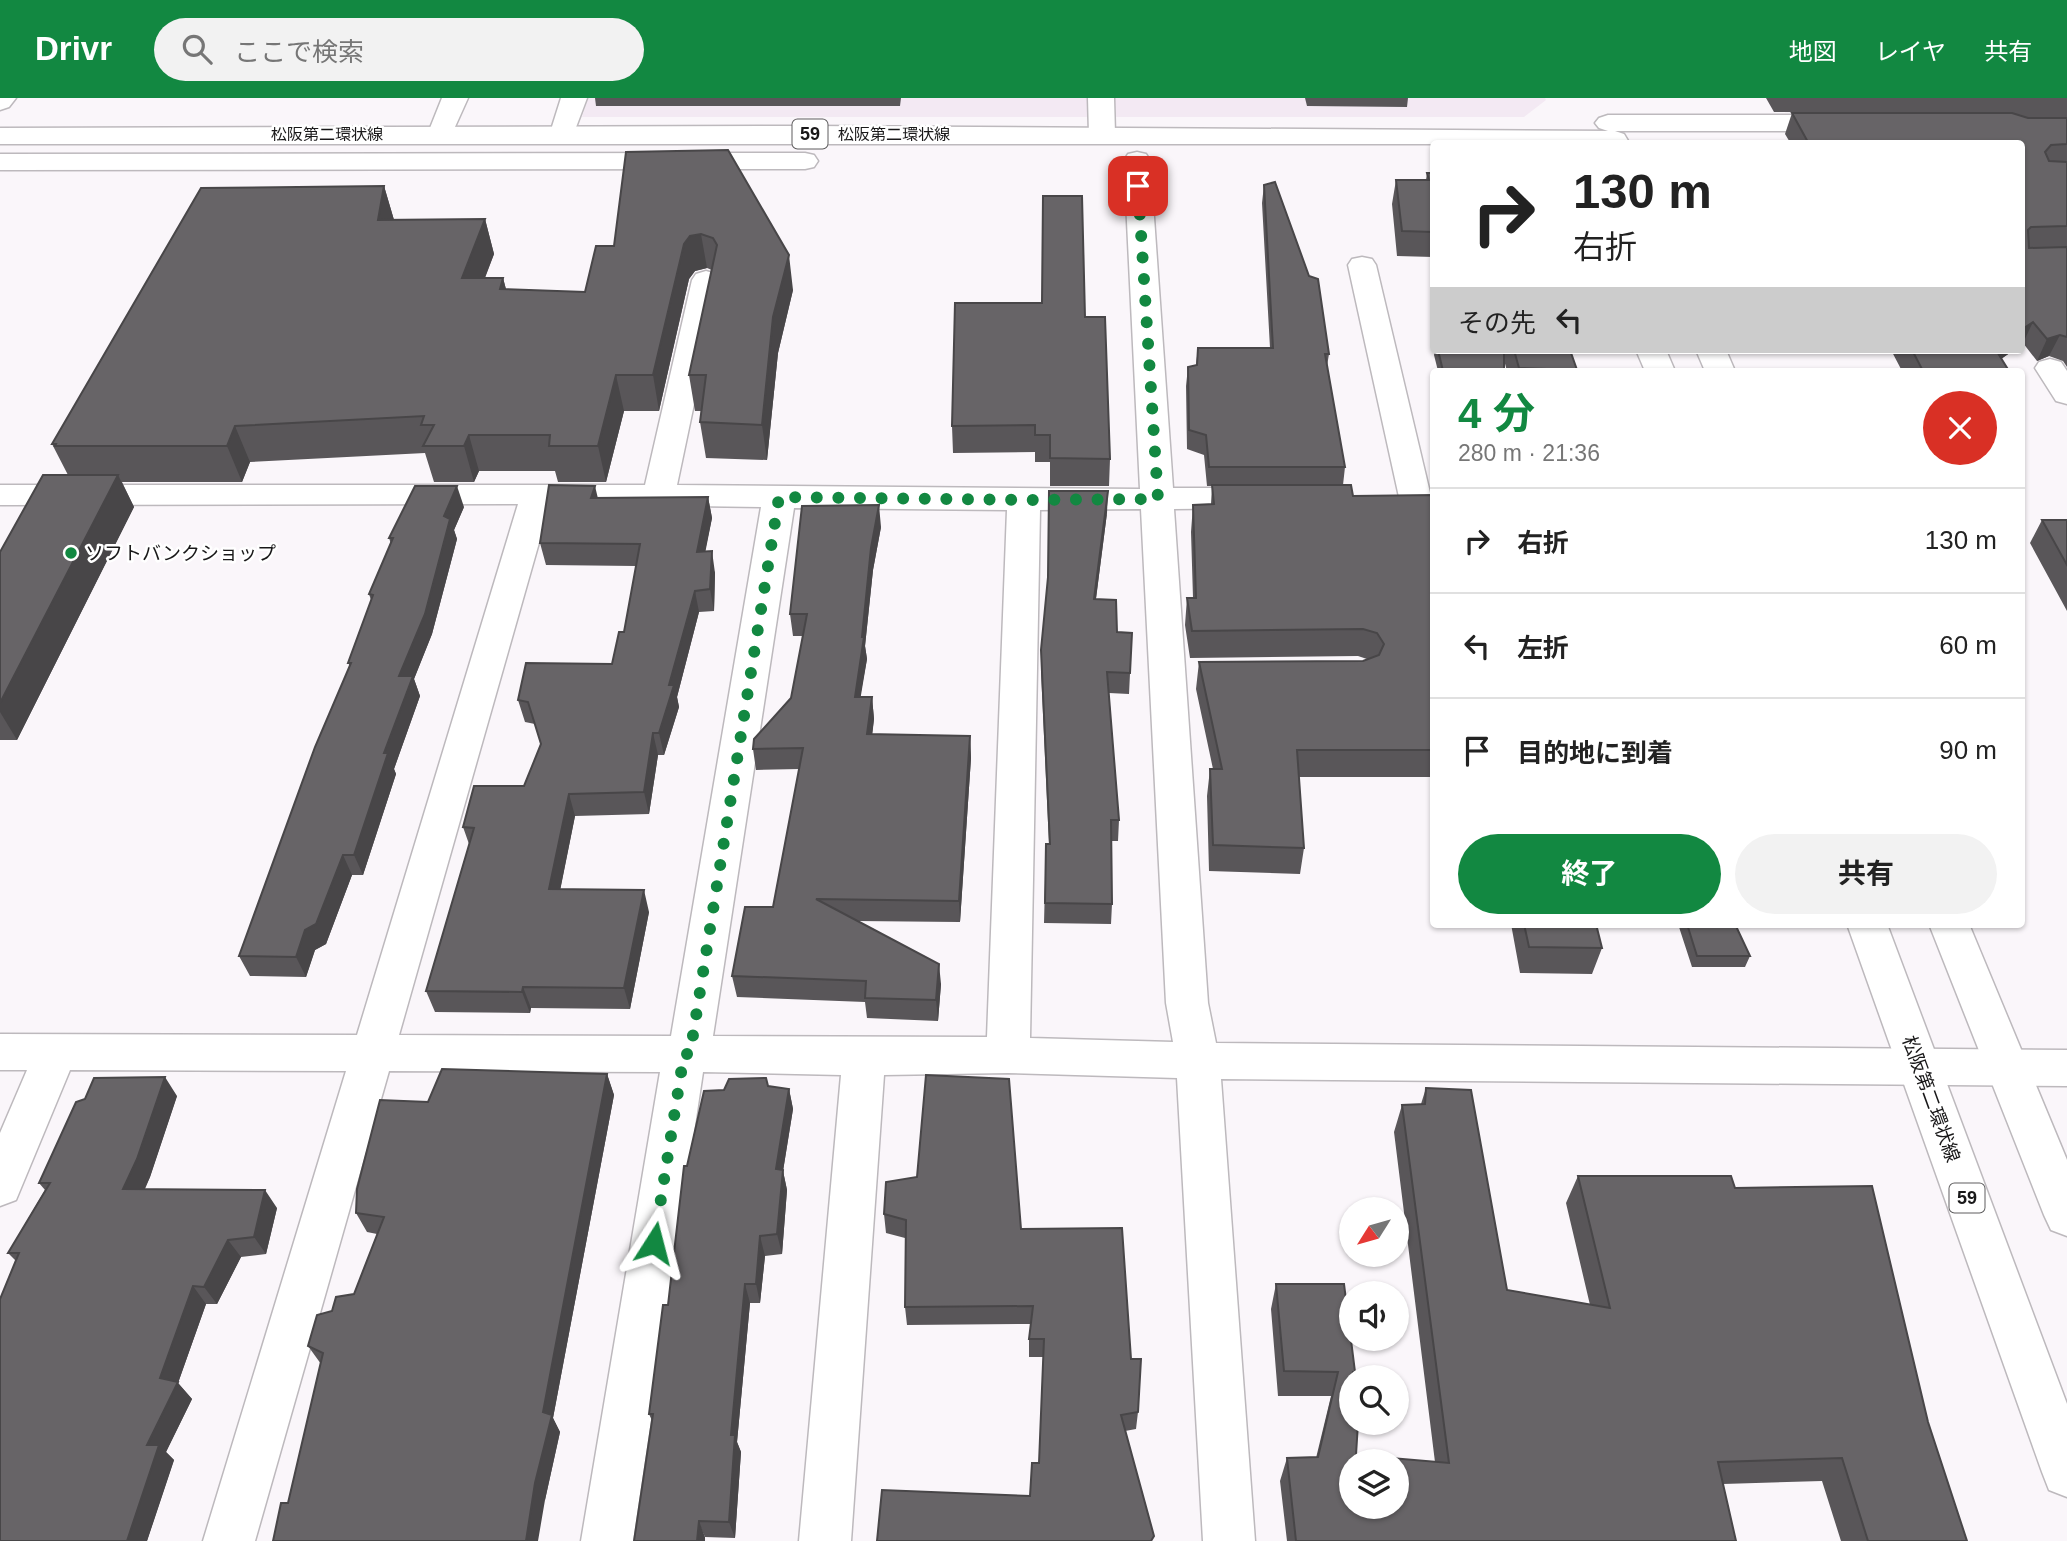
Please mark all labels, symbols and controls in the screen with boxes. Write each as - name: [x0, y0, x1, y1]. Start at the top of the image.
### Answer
- search box: [154, 18, 644, 81]
- text: Drivr: [35, 30, 112, 67]
- icon: search: [178, 30, 216, 68]
- text: ここで検索: [234, 37, 364, 67]
- text: 地図: [1789, 38, 1837, 65]
- text: レイヤ: [1875, 38, 1946, 65]
- text: 共有: [1984, 38, 2032, 65]
- road number: 59: [792, 120, 828, 149]
- street label: 松阪第二環状線: [271, 126, 383, 143]
- street label: 松阪第二環状線: [838, 126, 950, 143]
- pin: [1108, 156, 1168, 216]
- text: 130 m: [1573, 164, 1712, 218]
- icon: arrive: [1119, 167, 1157, 205]
- icon: right: [1458, 168, 1549, 259]
- text: 右折: [1573, 229, 1637, 265]
- icon: left: [1550, 301, 1588, 339]
- text: その先: [1458, 308, 1536, 338]
- text: 4 分: [1458, 390, 1535, 437]
- button: close: [1923, 391, 1997, 465]
- text: 280 m · 21:36: [1458, 440, 1600, 466]
- icon: right: [1458, 522, 1496, 560]
- text: 130 m: [1925, 525, 1997, 555]
- text: 右折: [1517, 528, 1569, 558]
- place label: ソフトバンクショップ: [85, 543, 276, 564]
- marker: ソフトバンクショップ: [63, 545, 79, 561]
- icon: left: [1458, 627, 1496, 665]
- text: 60 m: [1939, 630, 1997, 660]
- text: 左折: [1517, 633, 1569, 663]
- icon: arrive: [1458, 732, 1496, 770]
- text: 90 m: [1939, 735, 1997, 765]
- text: 目的地に到着: [1517, 738, 1673, 768]
- button: 終了: [1458, 834, 1721, 914]
- button: 共有: [1735, 834, 1997, 914]
- street label: 松阪第二環状線: [1898, 1033, 1964, 1165]
- road number: 59: [1950, 1184, 1984, 1212]
- north arrow: [1339, 1197, 1409, 1267]
- map controls: [1339, 1197, 1409, 1519]
- position arrow: [617, 1206, 691, 1280]
- button: sound: [1339, 1281, 1409, 1351]
- button: search: [1339, 1365, 1409, 1435]
- button: layers: [1339, 1449, 1409, 1519]

